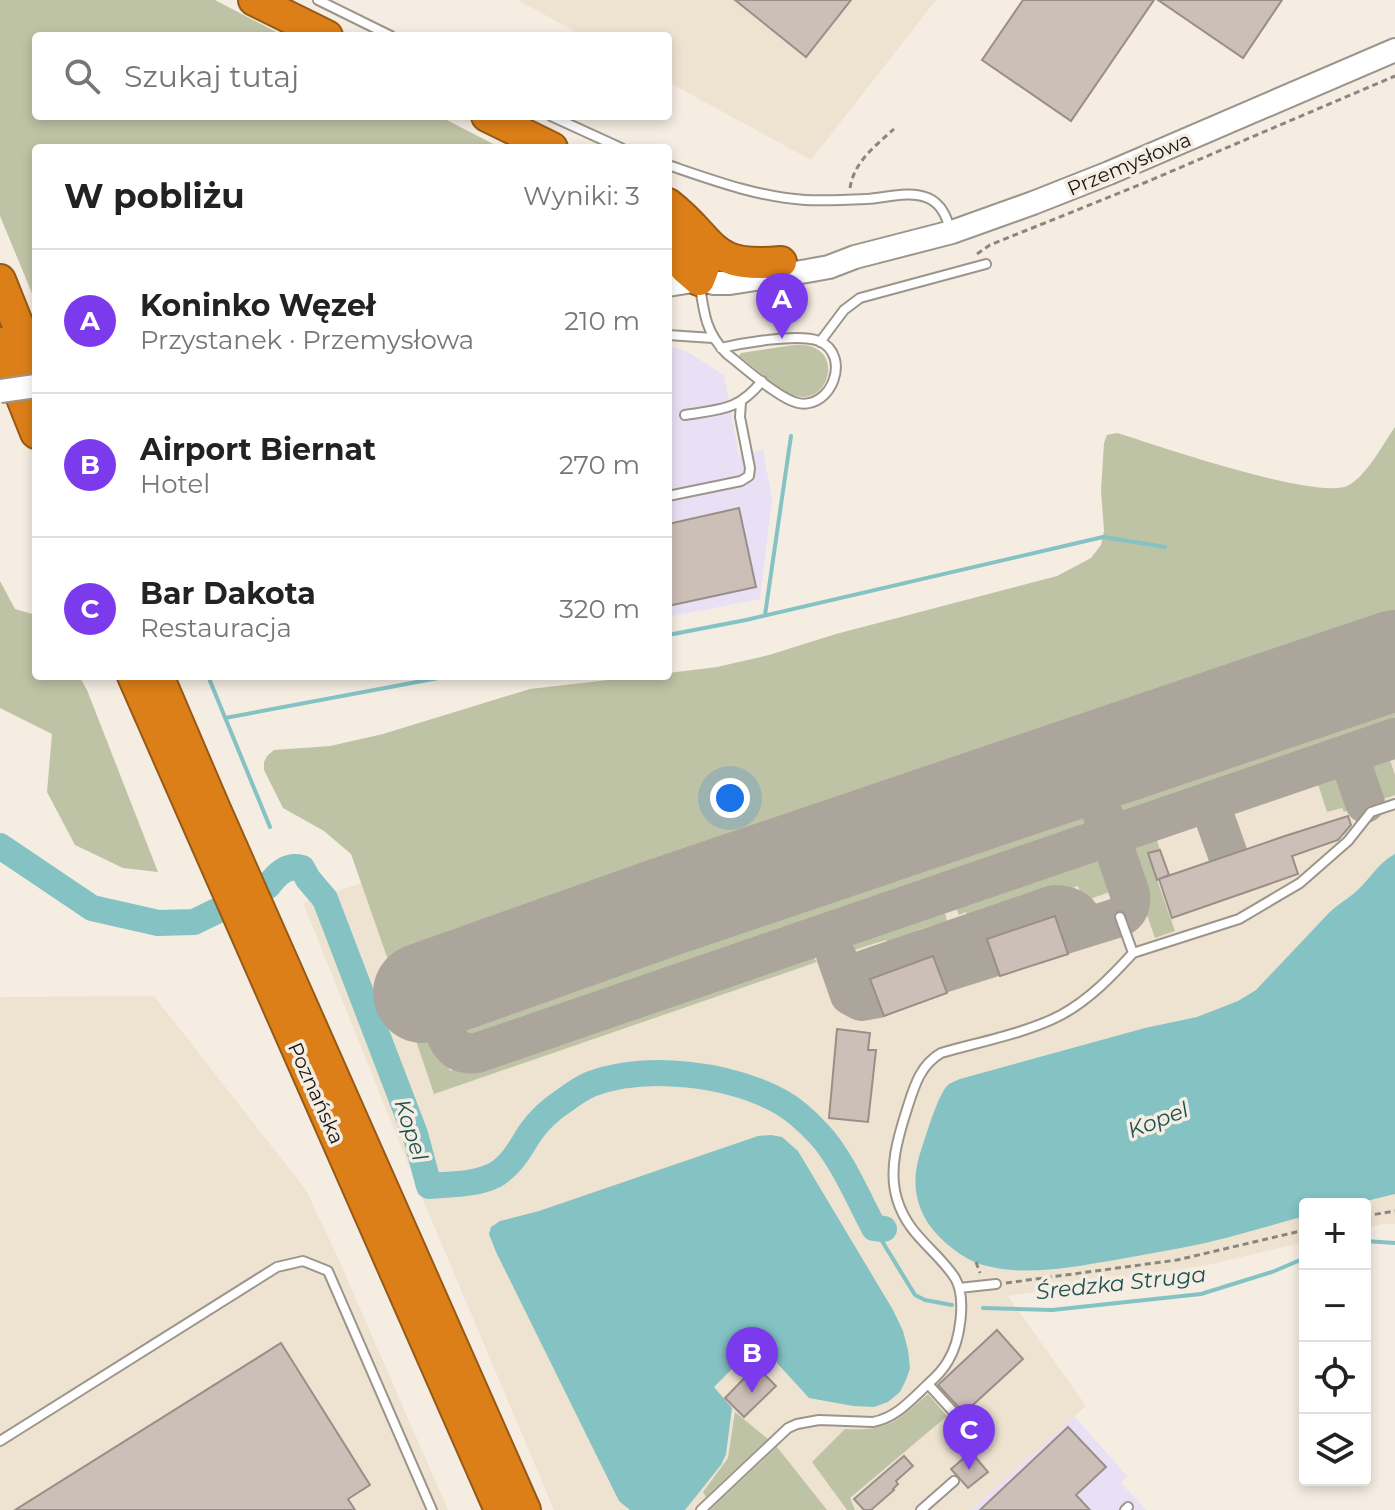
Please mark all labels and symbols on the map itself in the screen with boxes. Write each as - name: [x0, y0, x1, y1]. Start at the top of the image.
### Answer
- street label: Przemysłowa: [1063, 127, 1195, 201]
- pin: A: [756, 273, 808, 339]
- your location: [710, 778, 750, 818]
- street label: Poznańska: [283, 1038, 349, 1148]
- water label: Kopel: [388, 1096, 434, 1164]
- water label: Kopel: [1124, 1096, 1192, 1144]
- water label: Średzka Struga: [1035, 1261, 1207, 1305]
- pin: B: [726, 1327, 778, 1393]
- pin: C: [943, 1404, 995, 1470]

